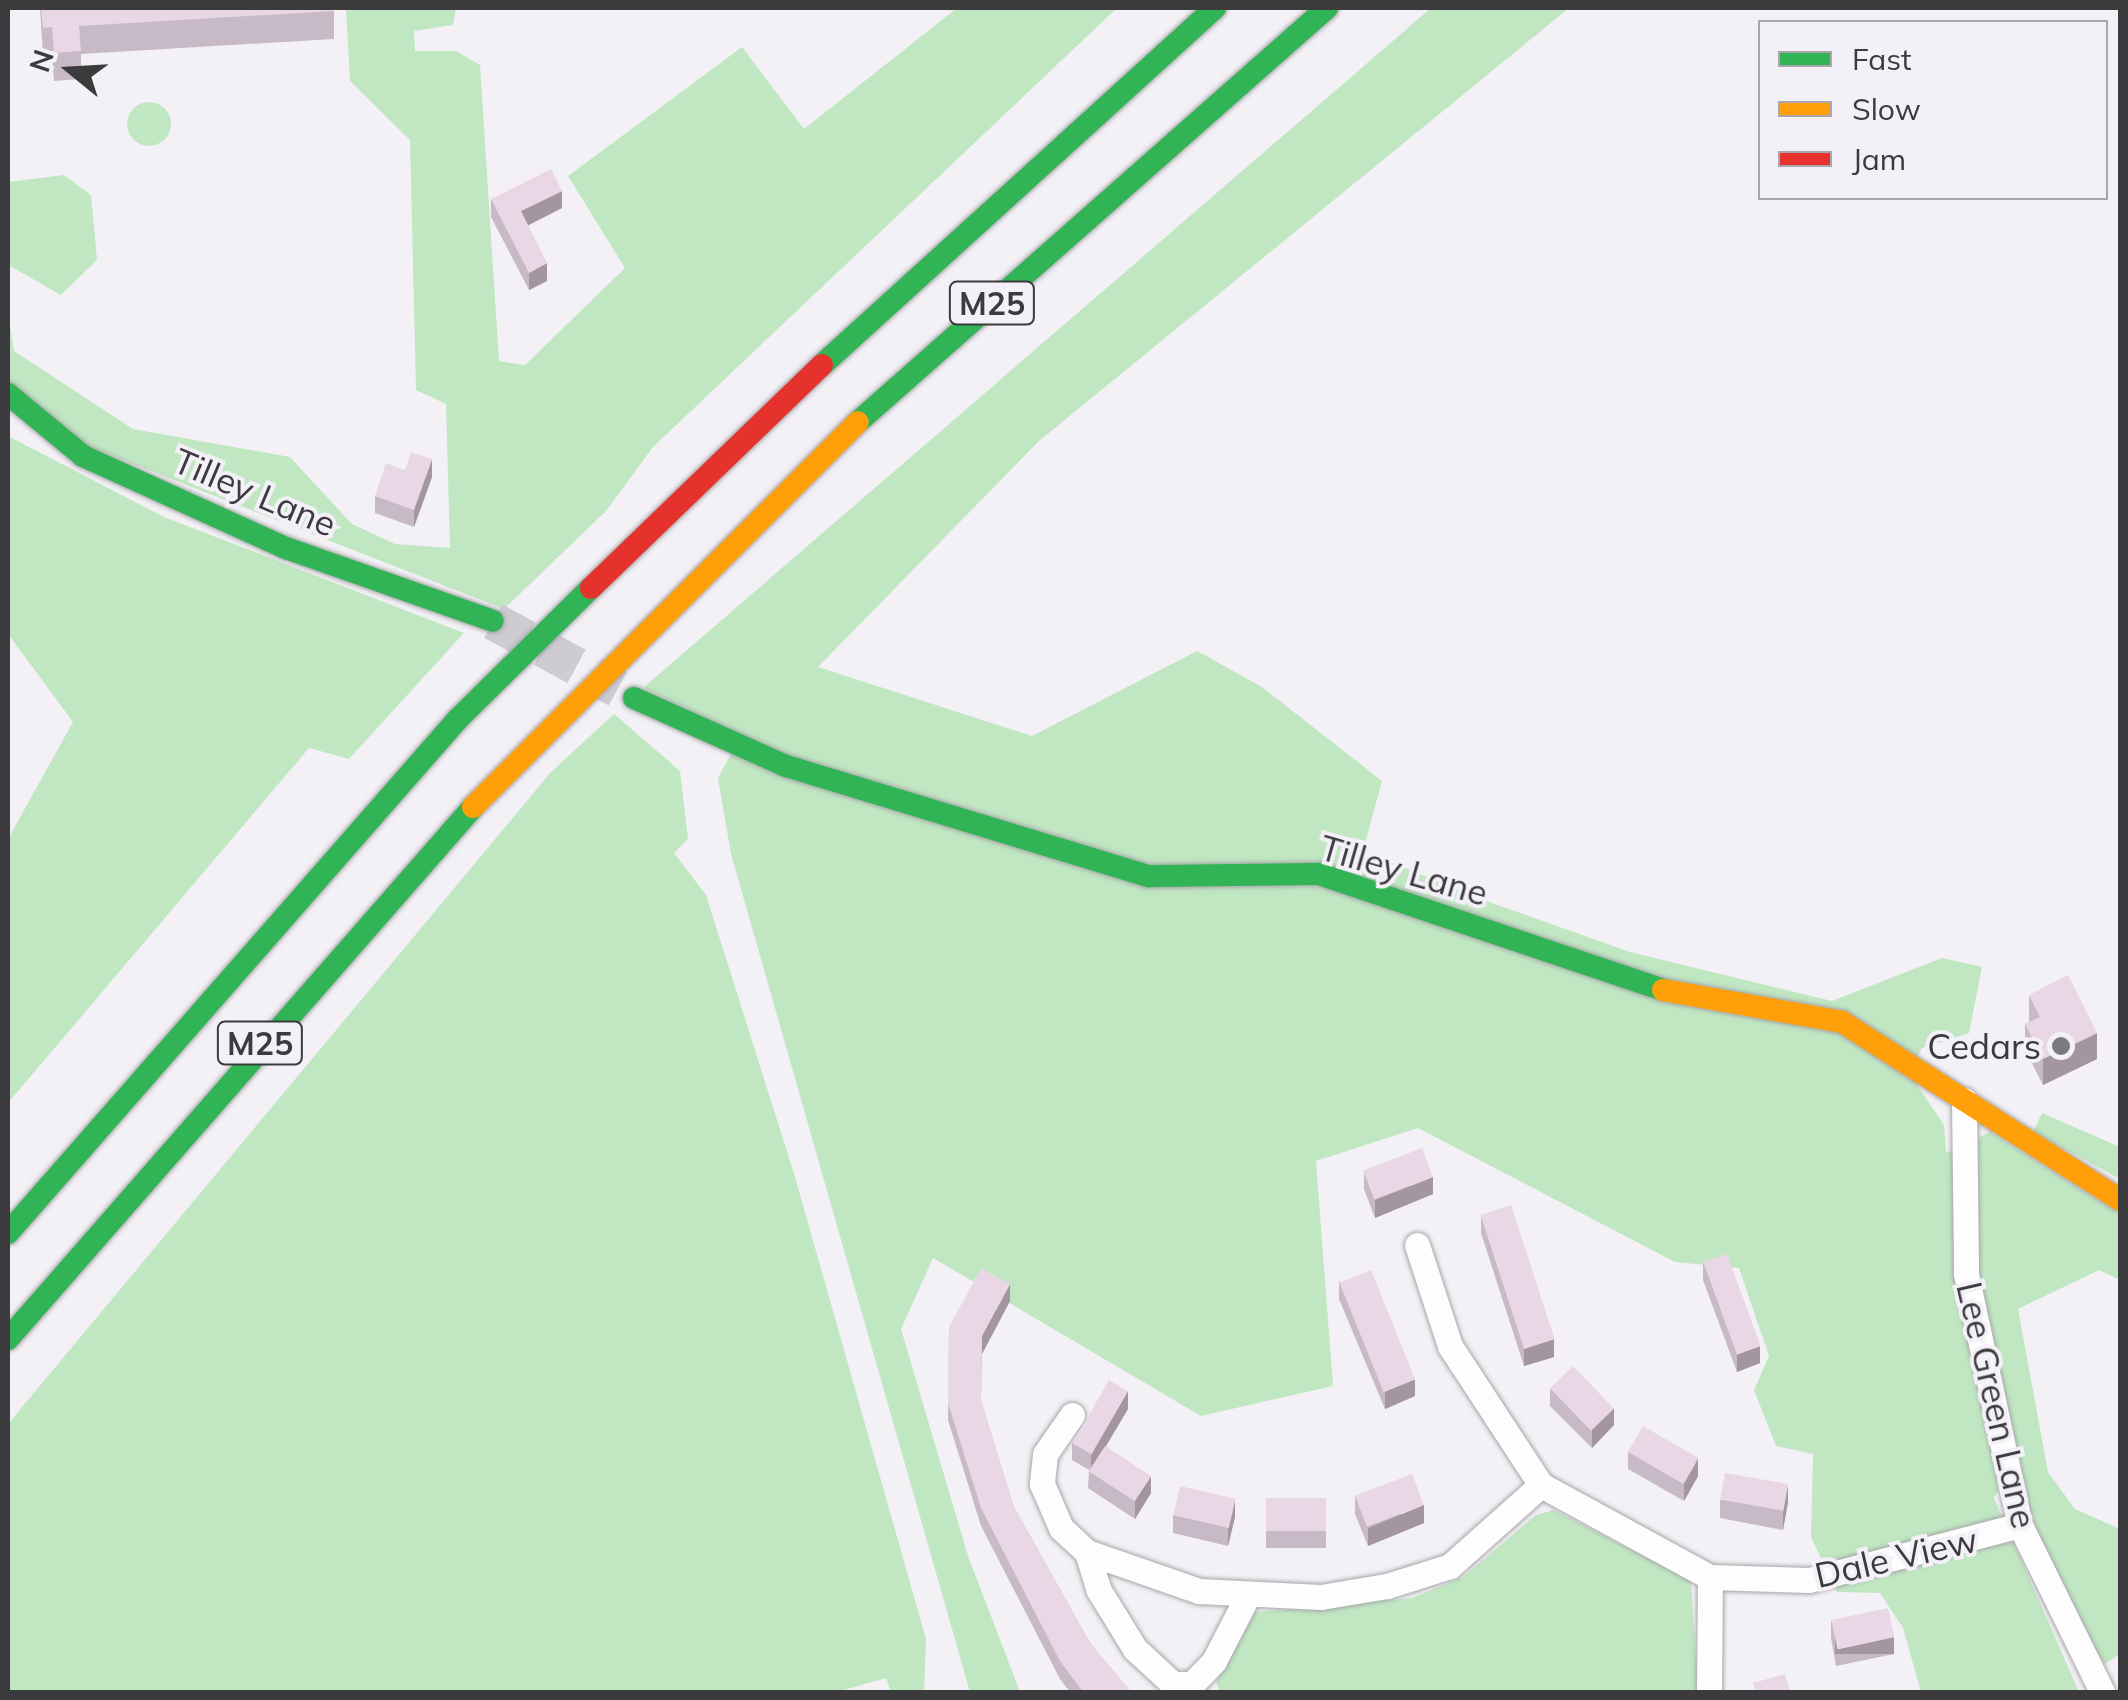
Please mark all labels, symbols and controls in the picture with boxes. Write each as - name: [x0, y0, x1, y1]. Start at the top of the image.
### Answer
- north arrow: [20, 20, 120, 120]
- legend: [1758, 20, 2108, 200]
- text: Fast: [1852, 40, 1912, 78]
- text: N: [21, 45, 61, 76]
- text: Slow: [1852, 90, 1921, 128]
- text: Jam: [1852, 140, 1906, 178]
- road number: M25: [947, 276, 1037, 330]
- street label: Tilley Lane: [167, 439, 343, 545]
- street label: Tilley Lane: [1315, 826, 1493, 914]
- road number: M25: [215, 1016, 305, 1070]
- place label: Cedars: [1927, 1025, 2041, 1067]
- marker: Cedars: [2050, 1035, 2072, 1057]
- street label: Lee Green Lane: [1948, 1278, 2046, 1532]
- street label: Dale View: [1811, 1518, 1981, 1596]

